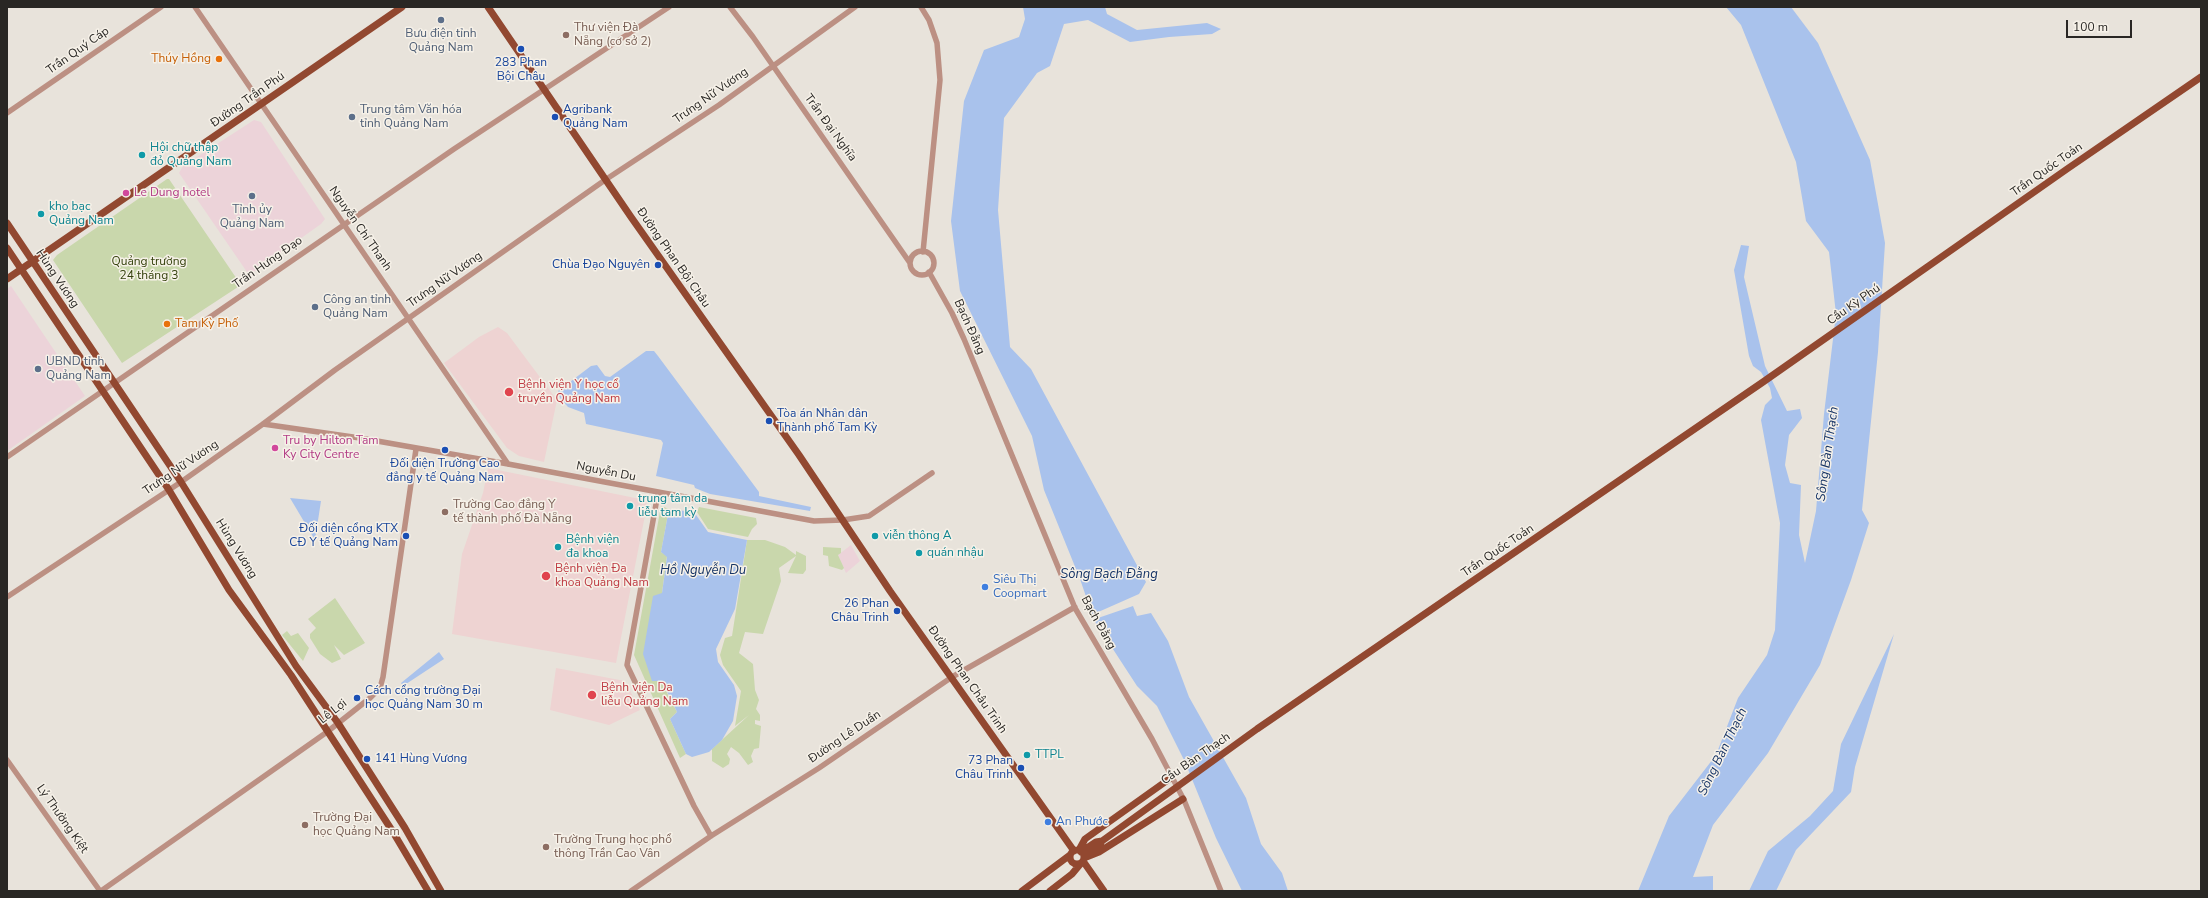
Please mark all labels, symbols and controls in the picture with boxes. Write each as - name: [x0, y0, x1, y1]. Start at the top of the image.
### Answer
- scale bar: [2068, 12, 2134, 38]
- marker: Bưu điện tỉnh Quảng Nam: [436, 15, 446, 25]
- text: 100 m: [2073, 19, 2108, 35]
- place label: Thư viện Đà Nẵng (cơ sở 2): [574, 21, 652, 49]
- street label: Trần Quý Cáp: [44, 24, 112, 78]
- place label: Bưu điện tỉnh Quảng Nam: [405, 27, 477, 55]
- marker: Thư viện Đà Nẵng (cơ sở 2): [561, 30, 571, 40]
- marker: 283 Phan Bội Châu: [516, 44, 526, 54]
- place label: Thúy Hồng: [151, 52, 211, 66]
- marker: Thúy Hồng: [214, 54, 224, 64]
- place label: 283 Phan Bội Châu: [495, 56, 547, 84]
- street label: Trưng Nữ Vương: [671, 65, 751, 127]
- street label: Đường Trần Phú: [208, 69, 288, 131]
- street label: Trần Đại Nghĩa: [801, 91, 859, 165]
- place label: Trung tâm Văn hóa tỉnh Quảng Nam: [360, 103, 462, 131]
- place label: Agribank Quảng Nam: [563, 103, 628, 131]
- marker: Trung tâm Văn hóa tỉnh Quảng Nam: [347, 112, 357, 122]
- marker: Agribank Quảng Nam: [550, 112, 560, 122]
- street label: Trần Quốc Toản: [2008, 140, 2086, 200]
- place label: Hội chữ thập đỏ Quảng Nam: [150, 141, 231, 169]
- marker: Hội chữ thập đỏ Quảng Nam: [137, 150, 147, 160]
- street label: Nguyễn Chí Thanh: [325, 184, 395, 274]
- place label: Le Dung hotel: [134, 186, 210, 200]
- marker: Le Dung hotel: [121, 188, 131, 198]
- marker: Tỉnh ủy Quảng Nam: [247, 191, 257, 201]
- place label: kho bạc Quảng Nam: [49, 200, 114, 228]
- place label: Tỉnh ủy Quảng Nam: [220, 203, 284, 231]
- street label: Đường Phan Bội Châu: [633, 205, 713, 311]
- marker: kho bạc Quảng Nam: [36, 209, 46, 219]
- street label: Trần Hưng Đạo: [230, 234, 306, 292]
- street label: Hùng Vương: [32, 247, 82, 311]
- street label: Trưng Nữ Vương: [405, 249, 485, 311]
- park label: Quảng trường 24 tháng 3: [112, 255, 186, 283]
- place label: Chùa Đạo Nguyên: [552, 258, 650, 272]
- marker: Chùa Đạo Nguyên: [653, 260, 663, 270]
- street label: Cầu Kỳ Phú: [1825, 281, 1883, 329]
- place label: Công an tỉnh Quảng Nam: [323, 293, 391, 321]
- street label: Bạch Đằng: [950, 297, 988, 357]
- marker: Công an tỉnh Quảng Nam: [310, 302, 320, 312]
- place label: Tam Kỳ Phố: [175, 317, 239, 331]
- marker: Tam Kỳ Phố: [162, 319, 172, 329]
- place label: UBND tỉnh Quảng Nam: [46, 355, 111, 383]
- marker: UBND tỉnh Quảng Nam: [33, 364, 43, 374]
- place label: Bệnh viện Y học cổ truyền Quảng Nam: [518, 378, 620, 406]
- marker: Bệnh viện Y học cổ truyền Quảng Nam: [503, 386, 515, 398]
- water label: Sông Bàn Thạch: [1814, 406, 1842, 502]
- place label: Tòa án Nhân dân Thành phố Tam Kỳ: [777, 407, 877, 435]
- marker: Tòa án Nhân dân Thành phố Tam Kỳ: [764, 416, 774, 426]
- place label: Tru by Hilton Tam Ky City Centre: [283, 434, 379, 462]
- street label: Trưng Nữ Vương: [141, 437, 221, 499]
- marker: Tru by Hilton Tam Ky City Centre: [270, 443, 280, 453]
- marker: Đối diện Trường Cao đẳng y tế Quảng Nam: [440, 445, 450, 455]
- place label: Đối diện Trường Cao đẳng y tế Quảng Nam: [386, 457, 504, 485]
- street label: Nguyễn Du: [575, 459, 637, 485]
- place label: trung tâm da liễu tam kỳ: [638, 492, 707, 520]
- place label: Trường Cao đẳng Y tế thành phố Đà Nẵng: [453, 498, 572, 526]
- marker: trung tâm da liễu tam kỳ: [625, 501, 635, 511]
- marker: Trường Cao đẳng Y tế thành phố Đà Nẵng: [440, 507, 450, 517]
- street label: Hùng Vương: [212, 516, 260, 582]
- street label: Trần Quốc Toản: [1459, 521, 1537, 581]
- place label: Đối diện cổng KTX CĐ Y tế Quảng Nam: [289, 522, 398, 550]
- place label: viễn thông A: [883, 529, 952, 543]
- marker: Đối diện cổng KTX CĐ Y tế Quảng Nam: [401, 531, 411, 541]
- marker: viễn thông A: [870, 531, 880, 541]
- place label: Bệnh viện đa khoa: [566, 533, 619, 561]
- marker: Bệnh viện đa khoa: [553, 542, 563, 552]
- place label: quán nhậu: [927, 546, 984, 560]
- marker: quán nhậu: [914, 548, 924, 558]
- place label: Bệnh viện Đa khoa Quảng Nam: [555, 562, 649, 590]
- water label: Hồ Nguyễn Du: [660, 563, 746, 579]
- water label: Sông Bạch Đằng: [1060, 567, 1158, 583]
- marker: Bệnh viện Đa khoa Quảng Nam: [540, 570, 552, 582]
- place label: Siêu Thị Coopmart: [993, 573, 1046, 601]
- marker: Siêu Thị Coopmart: [980, 582, 990, 592]
- street label: Bạch Đằng: [1077, 594, 1119, 652]
- place label: 26 Phan Châu Trinh: [831, 597, 889, 625]
- marker: 26 Phan Châu Trinh: [892, 606, 902, 616]
- street label: Đường Phan Châu Trinh: [924, 623, 1010, 737]
- place label: Bệnh viện Da liễu Quảng Nam: [601, 681, 688, 709]
- place label: Cách cổng trường Đại học Quảng Nam 30 m: [365, 684, 483, 712]
- marker: Bệnh viện Da liễu Quảng Nam: [586, 689, 598, 701]
- marker: Cách cổng trường Đại học Quảng Nam 30 m: [352, 693, 362, 703]
- street label: Lê Lợi: [316, 697, 350, 727]
- water label: Sông Bàn Thạch: [1695, 706, 1751, 798]
- street label: Đường Lê Duẩn: [806, 708, 884, 766]
- street label: Cầu Bàn Thạch: [1159, 730, 1233, 788]
- place label: TTPL: [1035, 748, 1064, 762]
- marker: TTPL: [1022, 750, 1032, 760]
- place label: 141 Hùng Vương: [375, 752, 467, 766]
- marker: 141 Hùng Vương: [362, 754, 372, 764]
- place label: 73 Phan Châu Trinh: [955, 754, 1013, 782]
- marker: 73 Phan Châu Trinh: [1016, 763, 1026, 773]
- street label: Lý Thường Kiệt: [33, 782, 91, 856]
- place label: Trường Đại học Quảng Nam: [313, 811, 400, 839]
- place label: An Phước: [1056, 815, 1108, 829]
- marker: An Phước: [1043, 817, 1053, 827]
- marker: Trường Đại học Quảng Nam: [300, 820, 310, 830]
- place label: Trường Trung học phổ thông Trần Cao Vân: [554, 833, 672, 861]
- marker: Trường Trung học phổ thông Trần Cao Vân: [541, 842, 551, 852]

